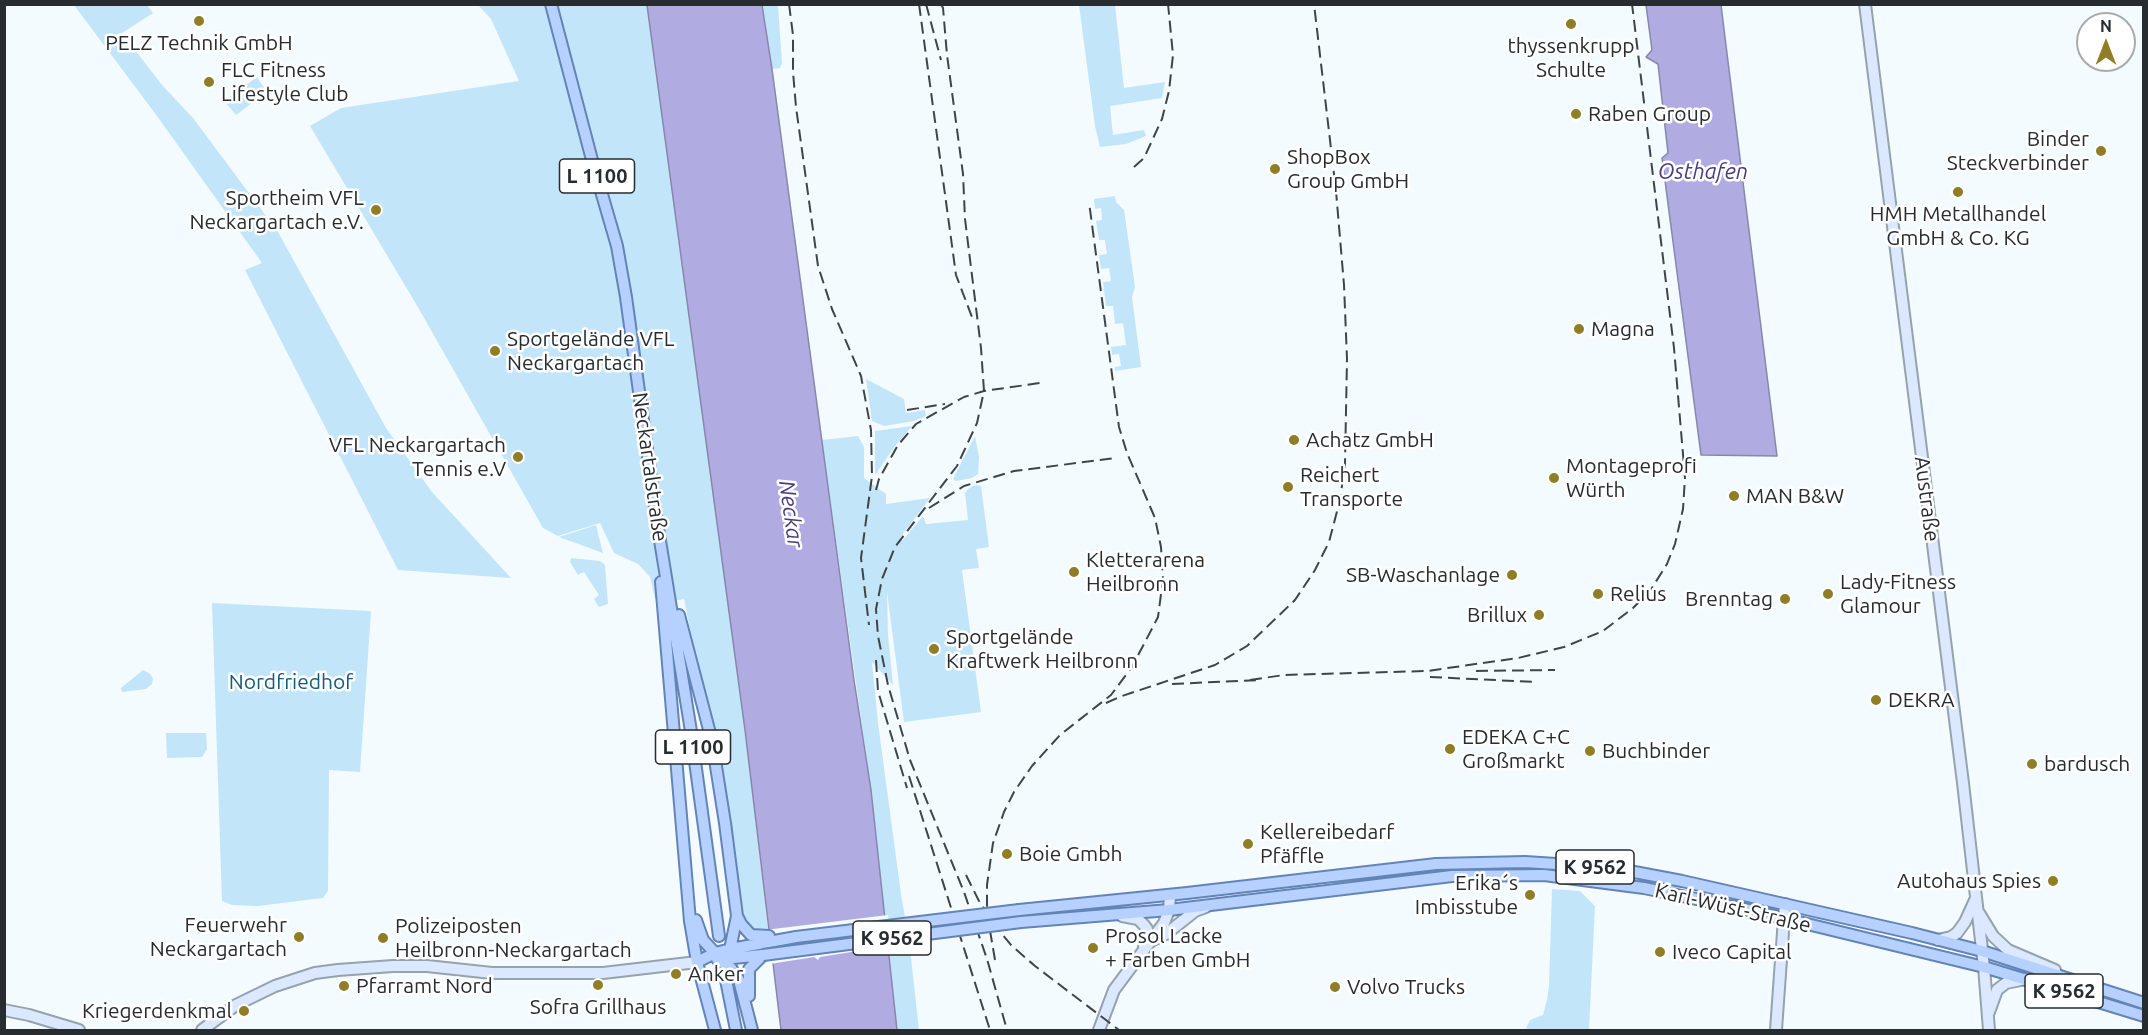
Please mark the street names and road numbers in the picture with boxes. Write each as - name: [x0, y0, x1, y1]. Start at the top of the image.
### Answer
- road number: L 1100: [560, 159, 634, 193]
- street label: Neckartalstraße: [627, 391, 673, 543]
- street label: Austraße: [1909, 455, 1945, 543]
- road number: L 1100: [656, 730, 730, 764]
- road number: K 9562: [1556, 850, 1634, 884]
- street label: Karl-Wüst-Straße: [1652, 878, 1814, 938]
- road number: K 9562: [853, 921, 931, 955]
- road number: K 9562: [2025, 974, 2103, 1008]

